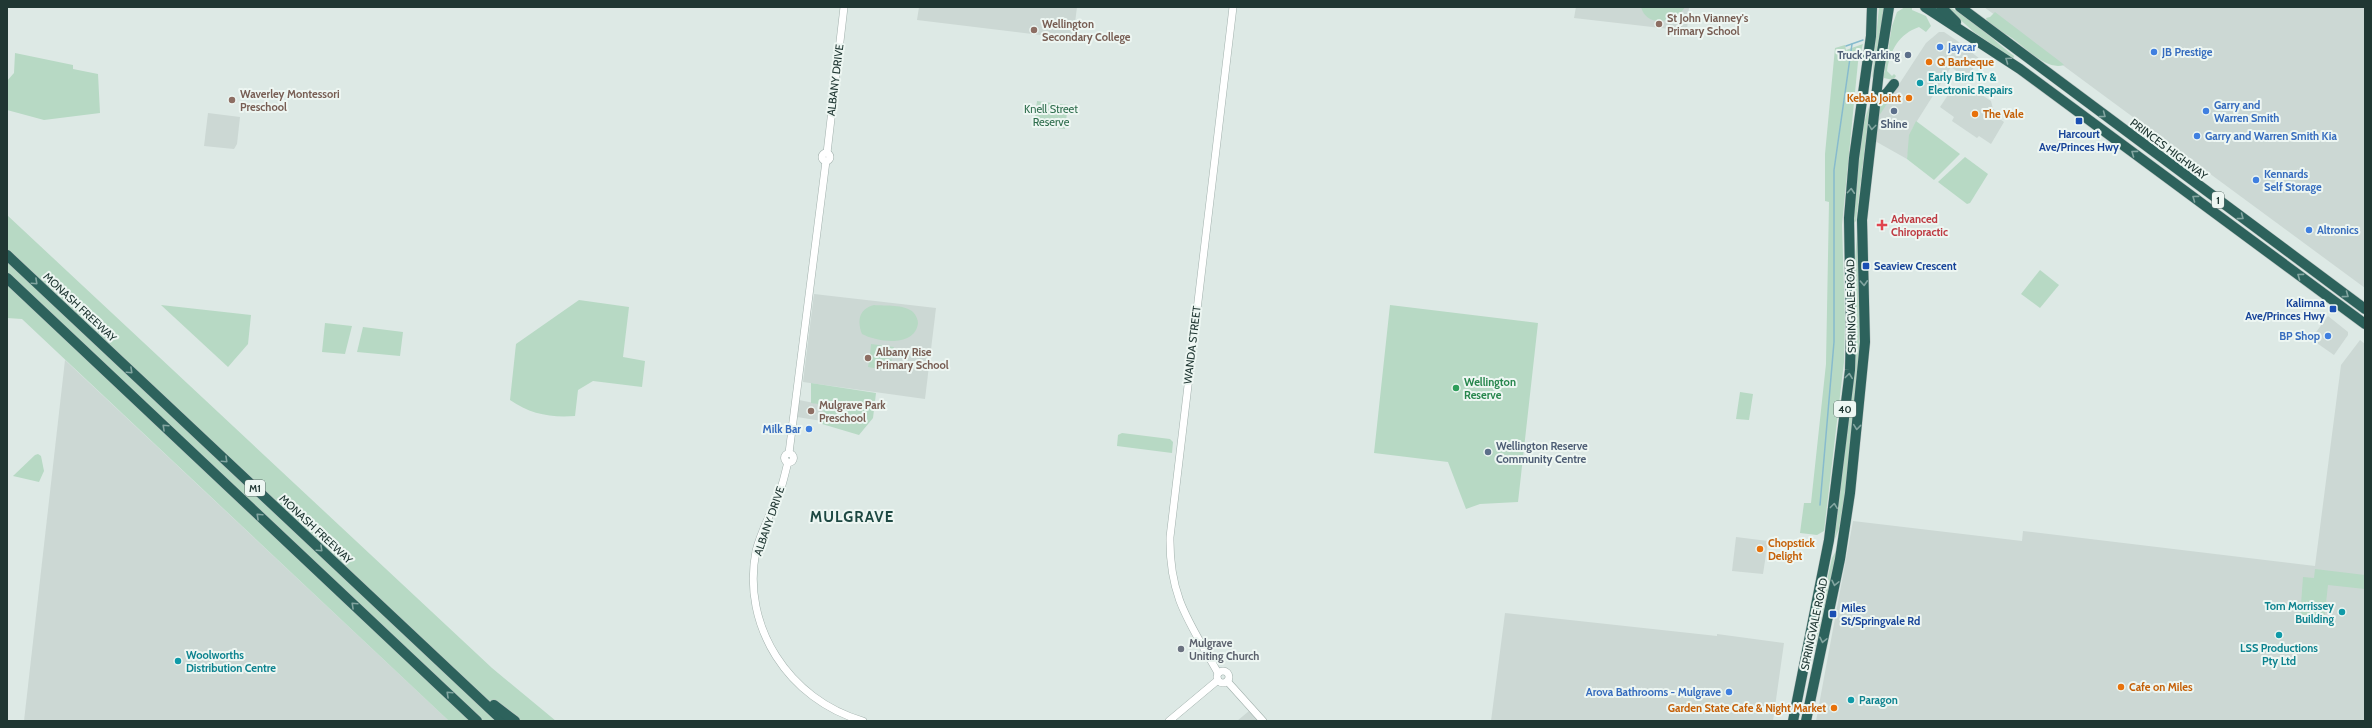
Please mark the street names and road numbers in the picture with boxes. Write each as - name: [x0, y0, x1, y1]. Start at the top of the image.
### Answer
- street label: ALBANY DRIVE: [824, 43, 846, 117]
- street label: PRINCES HIGHWAY: [2128, 115, 2211, 183]
- road number: 1: [2212, 192, 2224, 208]
- street label: SPRINGVALE ROAD: [1843, 259, 1859, 353]
- street label: MONASH FREEWAY: [40, 269, 120, 345]
- street label: WANDA STREET: [1180, 305, 1204, 385]
- road number: 40: [1834, 401, 1856, 417]
- road number: M1: [245, 480, 265, 496]
- street label: ALBANY DRIVE: [751, 485, 787, 557]
- street label: MONASH FREEWAY: [276, 491, 356, 567]
- street label: SPRINGVALE ROAD: [1797, 577, 1831, 671]

